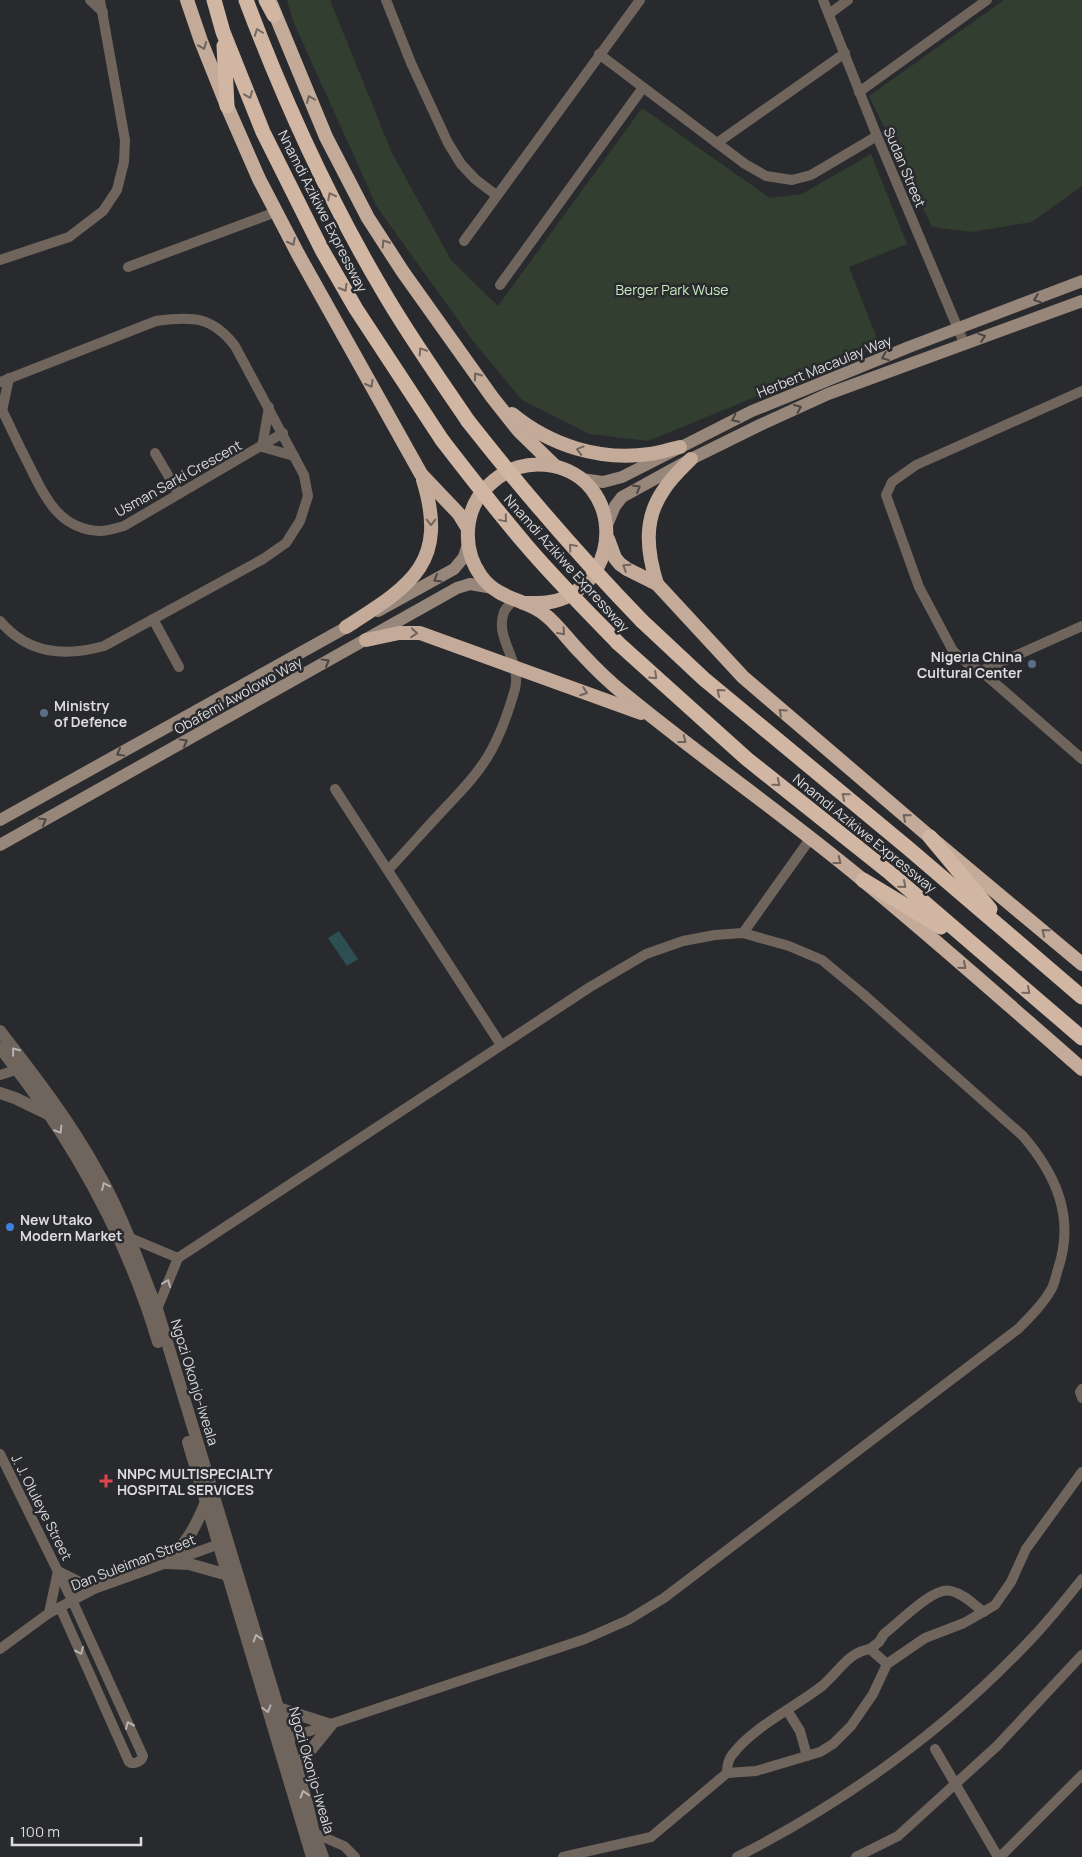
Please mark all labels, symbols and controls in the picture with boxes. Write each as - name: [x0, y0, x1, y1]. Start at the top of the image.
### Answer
- one-way arrow: [254, 28, 264, 37]
- one-way arrow: [197, 41, 207, 50]
- one-way arrow: [242, 90, 253, 99]
- one-way arrow: [306, 95, 317, 104]
- street label: Sudan Street: [880, 124, 931, 210]
- street label: Nnamdi Azikiwe Expressway: [274, 127, 372, 296]
- one-way arrow: [327, 192, 337, 201]
- one-way arrow: [285, 237, 296, 246]
- one-way arrow: [381, 239, 391, 248]
- park label: Berger Park Wuse: [615, 280, 729, 299]
- one-way arrow: [337, 282, 347, 291]
- one-way arrow: [1033, 293, 1042, 303]
- street label: Herbert Macaulay Way: [754, 330, 895, 402]
- one-way arrow: [977, 333, 986, 343]
- one-way arrow: [418, 348, 428, 357]
- one-way arrow: [881, 351, 890, 361]
- one-way arrow: [474, 372, 483, 382]
- one-way arrow: [363, 379, 373, 388]
- one-way arrow: [793, 403, 802, 414]
- one-way arrow: [731, 413, 740, 423]
- street label: Usman Sarki Crescent: [111, 435, 245, 521]
- one-way arrow: [576, 445, 585, 456]
- one-way arrow: [631, 485, 640, 495]
- street label: Nnamdi Azikiwe Expressway: [500, 490, 634, 636]
- one-way arrow: [499, 514, 508, 523]
- one-way arrow: [426, 518, 436, 526]
- one-way arrow: [569, 544, 578, 553]
- one-way arrow: [623, 564, 632, 574]
- one-way arrow: [434, 573, 443, 583]
- one-way arrow: [556, 626, 565, 635]
- one-way arrow: [411, 627, 419, 638]
- place label: Nigeria China Cultural Center: [917, 647, 1022, 682]
- street label: Obafemi Awolowo Way: [170, 652, 306, 738]
- marker: Nigeria China Cultural Center: [1026, 658, 1038, 670]
- one-way arrow: [321, 659, 330, 669]
- one-way arrow: [648, 670, 657, 679]
- one-way arrow: [579, 686, 588, 696]
- one-way arrow: [716, 689, 725, 698]
- place label: Ministry of Defence: [54, 696, 127, 731]
- marker: Ministry of Defence: [38, 707, 50, 719]
- one-way arrow: [779, 709, 788, 718]
- one-way arrow: [677, 734, 686, 742]
- one-way arrow: [179, 738, 188, 748]
- one-way arrow: [117, 747, 126, 757]
- street label: Nnamdi Azikiwe Expressway: [789, 769, 941, 897]
- one-way arrow: [771, 777, 780, 786]
- one-way arrow: [841, 793, 850, 802]
- one-way arrow: [903, 814, 912, 823]
- one-way arrow: [37, 817, 46, 827]
- one-way arrow: [833, 856, 842, 865]
- one-way arrow: [898, 879, 907, 888]
- one-way arrow: [1042, 930, 1051, 938]
- one-way arrow: [957, 960, 966, 969]
- one-way arrow: [1021, 985, 1030, 994]
- one-way arrow: [13, 1048, 21, 1057]
- one-way arrow: [53, 1125, 63, 1134]
- one-way arrow: [101, 1182, 111, 1191]
- place label: New Utako Modern Market: [20, 1210, 122, 1245]
- marker: New Utako Modern Market: [4, 1221, 16, 1233]
- one-way arrow: [162, 1280, 172, 1288]
- street label: Ngozi Okonjo-Iweala: [167, 1317, 223, 1447]
- street label: J. J. Oluleye Street: [7, 1451, 77, 1564]
- place label: NNPC MULTISPECIALTY HOSPITAL SERVICES: [117, 1464, 273, 1499]
- marker: NNPC MULTISPECIALTY HOSPITAL SERVICES: [99, 1474, 113, 1488]
- street label: Dan Suleiman Street: [68, 1529, 198, 1594]
- one-way arrow: [253, 1634, 263, 1642]
- one-way arrow: [74, 1646, 85, 1655]
- street label: Ngozi Okonjo-Iweala: [285, 1704, 339, 1836]
- one-way arrow: [262, 1705, 272, 1713]
- one-way arrow: [125, 1721, 135, 1730]
- one-way arrow: [300, 1790, 310, 1798]
- scale bar: [12, 1814, 141, 1846]
- text: 100 m: [20, 1821, 60, 1842]

